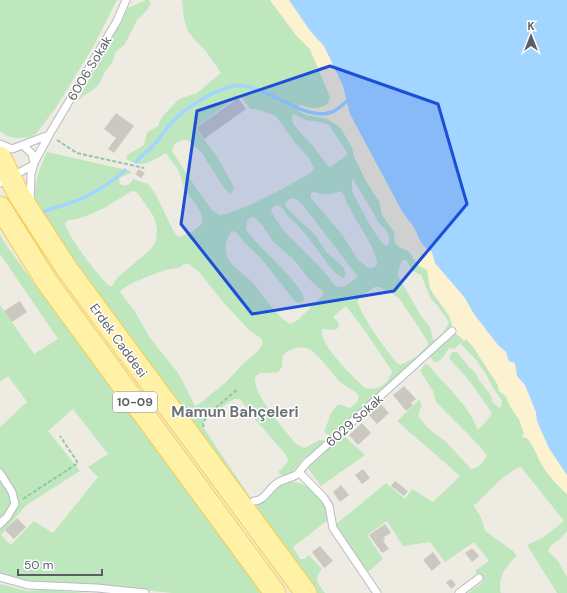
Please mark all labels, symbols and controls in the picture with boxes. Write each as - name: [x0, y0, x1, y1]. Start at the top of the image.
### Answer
- north arrow: [511, 16, 551, 56]
- text: K: [527, 19, 535, 33]
- street label: 6006 Sokak: [63, 32, 116, 104]
- street label: Erdek Caddesi: [86, 300, 151, 381]
- street label: 6029 Sokak: [322, 390, 387, 451]
- road number: 10-09: [113, 392, 157, 412]
- district label: Mamun Bahçeleri: [171, 402, 299, 422]
- scale bar: [18, 551, 102, 577]
- text: 50 m: [24, 557, 53, 573]

